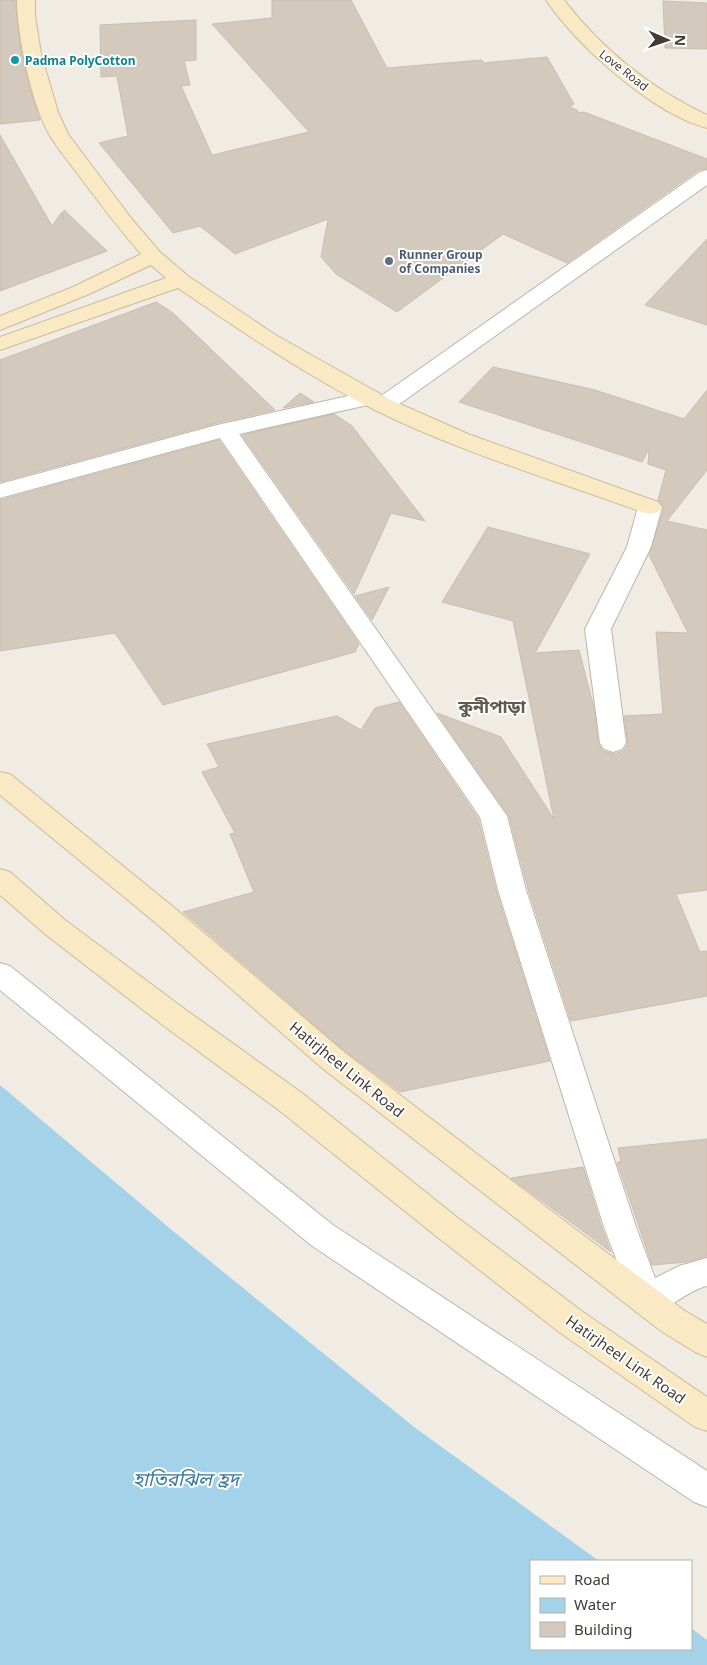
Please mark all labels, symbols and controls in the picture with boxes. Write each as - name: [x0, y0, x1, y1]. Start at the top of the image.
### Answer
- north arrow: [642, 15, 692, 65]
- text: N: [671, 34, 690, 46]
- street label: Love Road: [596, 45, 652, 95]
- place label: Padma PolyCotton: [25, 52, 136, 69]
- marker: Padma PolyCotton: [9, 54, 21, 66]
- place label: Runner Group of Companies: [399, 246, 483, 277]
- marker: Runner Group of Companies: [383, 255, 395, 267]
- district label: কুনীপাড়া: [457, 694, 527, 718]
- street label: Hatirjheel Link Road: [286, 1017, 408, 1121]
- street label: Hatirjheel Link Road: [562, 1310, 690, 1408]
- water label: হাতিরঝিল হ্রদ: [133, 1466, 243, 1492]
- legend: [530, 1560, 692, 1650]
- text: Road: [574, 1569, 610, 1589]
- text: Water: [574, 1594, 616, 1614]
- text: Building: [574, 1619, 632, 1639]

